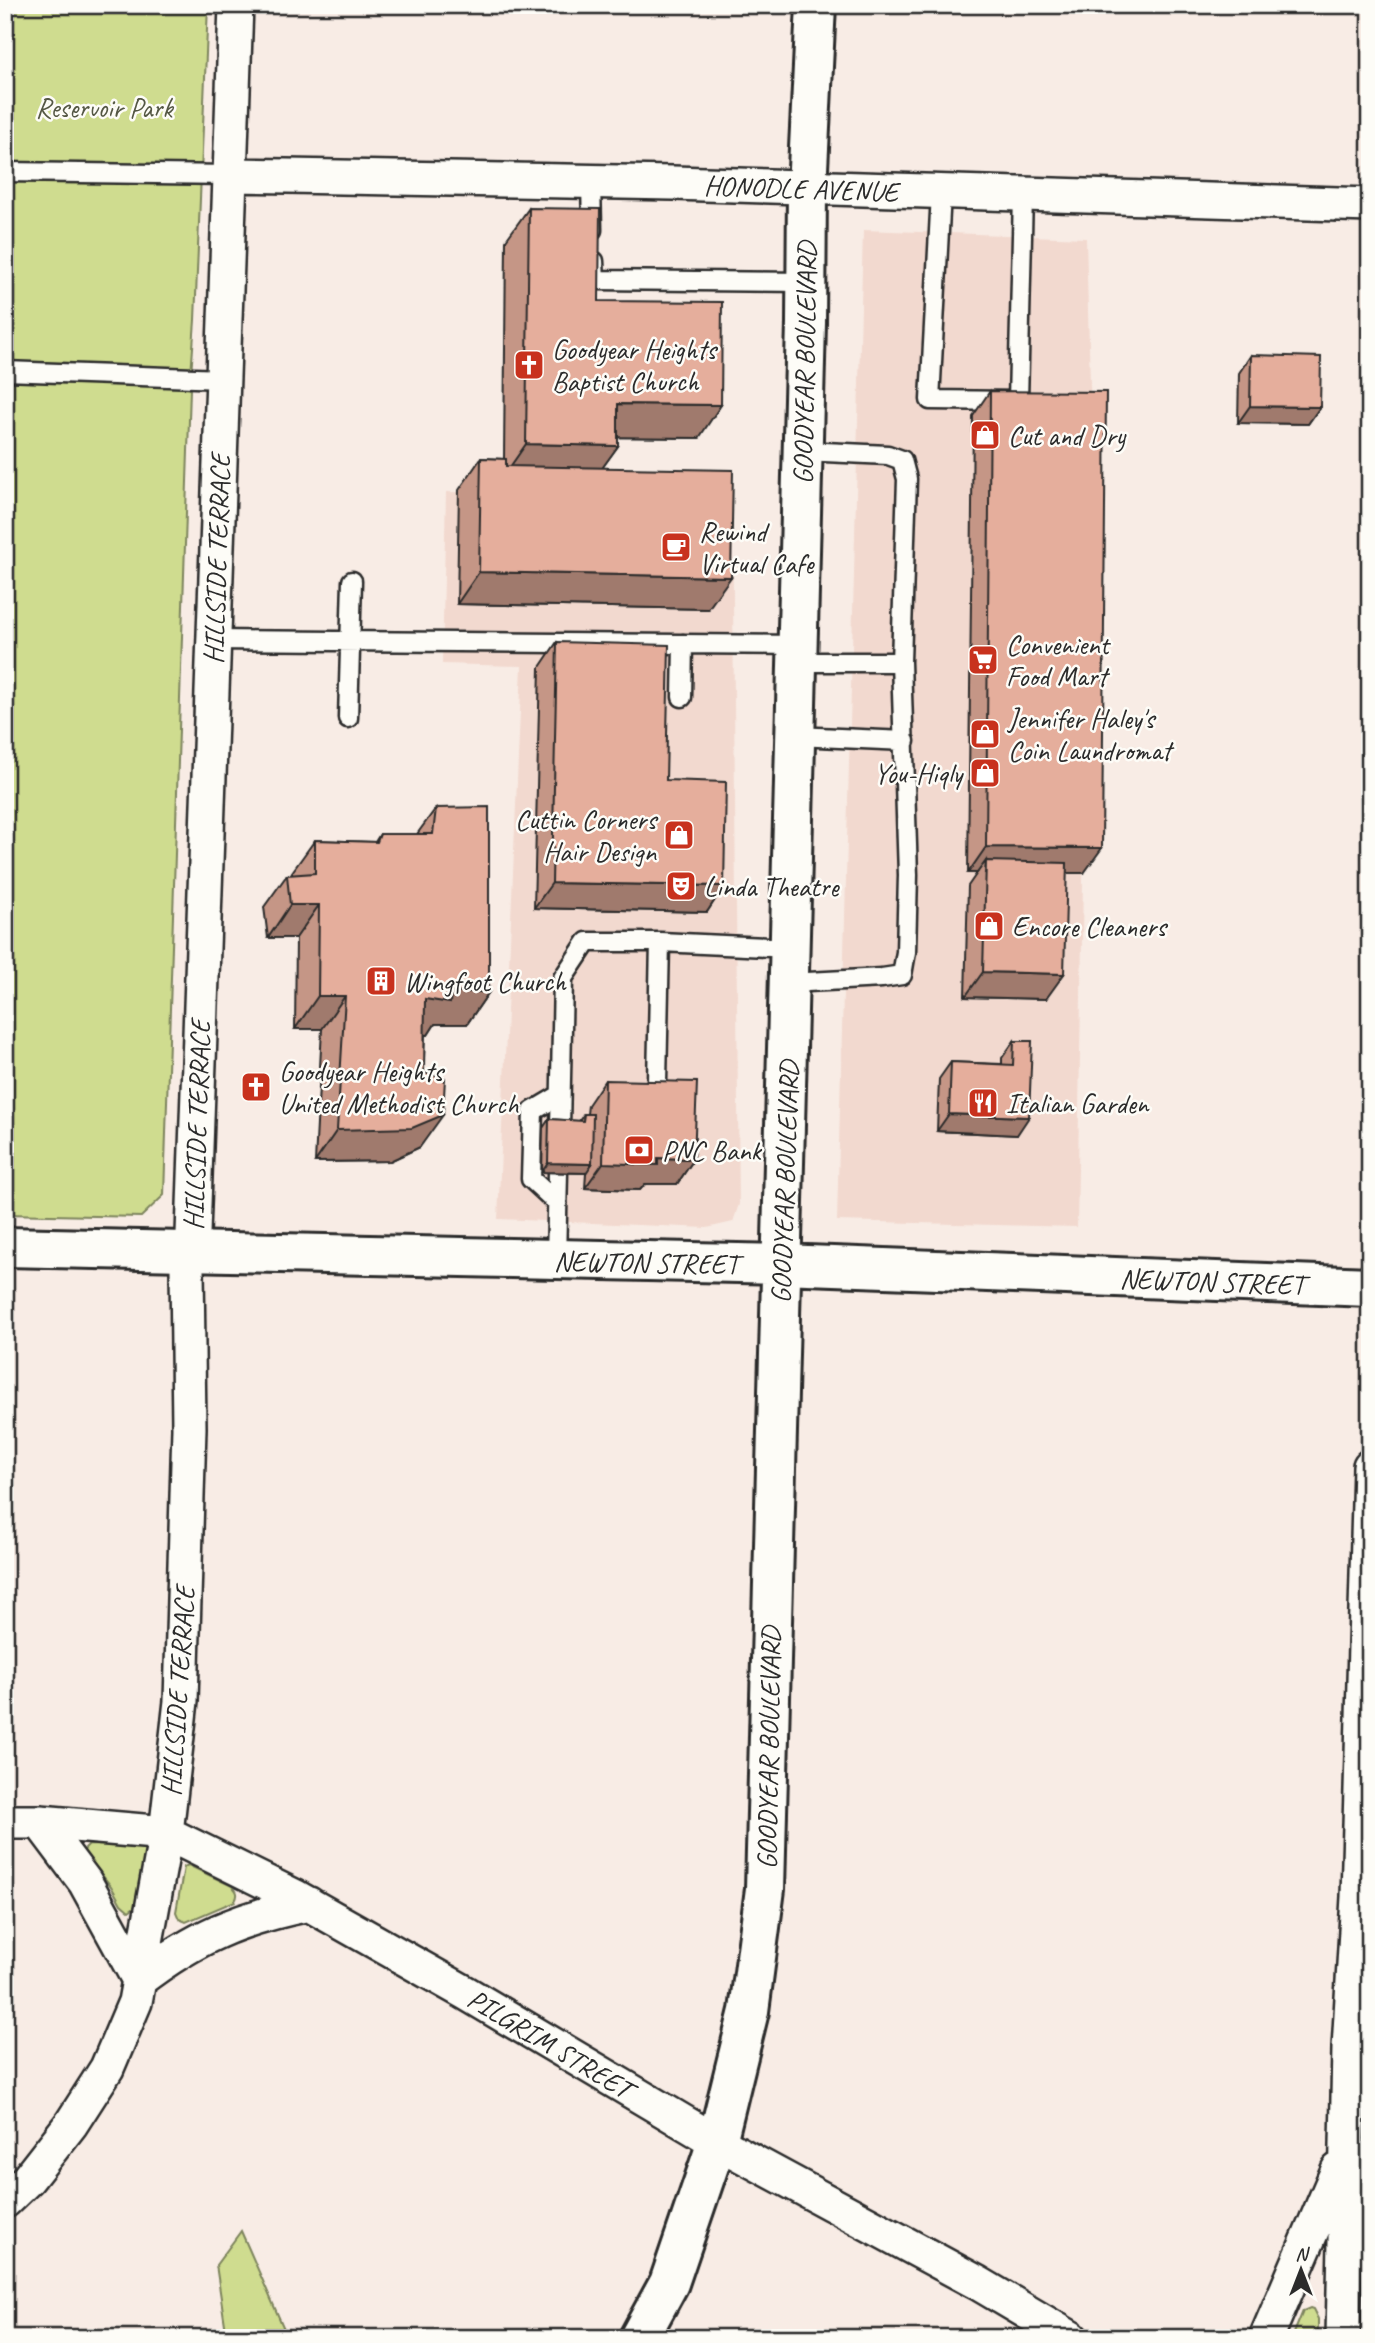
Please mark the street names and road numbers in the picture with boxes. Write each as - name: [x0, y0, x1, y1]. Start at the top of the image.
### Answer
- street label: HONODLE AVENUE: [704, 168, 902, 209]
- street label: GOODYEAR BOULEVARD: [785, 239, 824, 485]
- street label: HILLSIDE TERRACE: [195, 450, 238, 665]
- street label: HILLSIDE TERRACE: [175, 1016, 218, 1231]
- street label: GOODYEAR BOULEVARD: [763, 1057, 806, 1304]
- street label: NEWTON STREET: [554, 1243, 746, 1282]
- street label: NEWTON STREET: [1119, 1261, 1312, 1302]
- street label: HILLSIDE TERRACE: [153, 1581, 203, 1797]
- street label: GOODYEAR BOULEVARD: [749, 1624, 788, 1870]
- street label: PILGRIM STREET: [461, 1981, 644, 2110]

